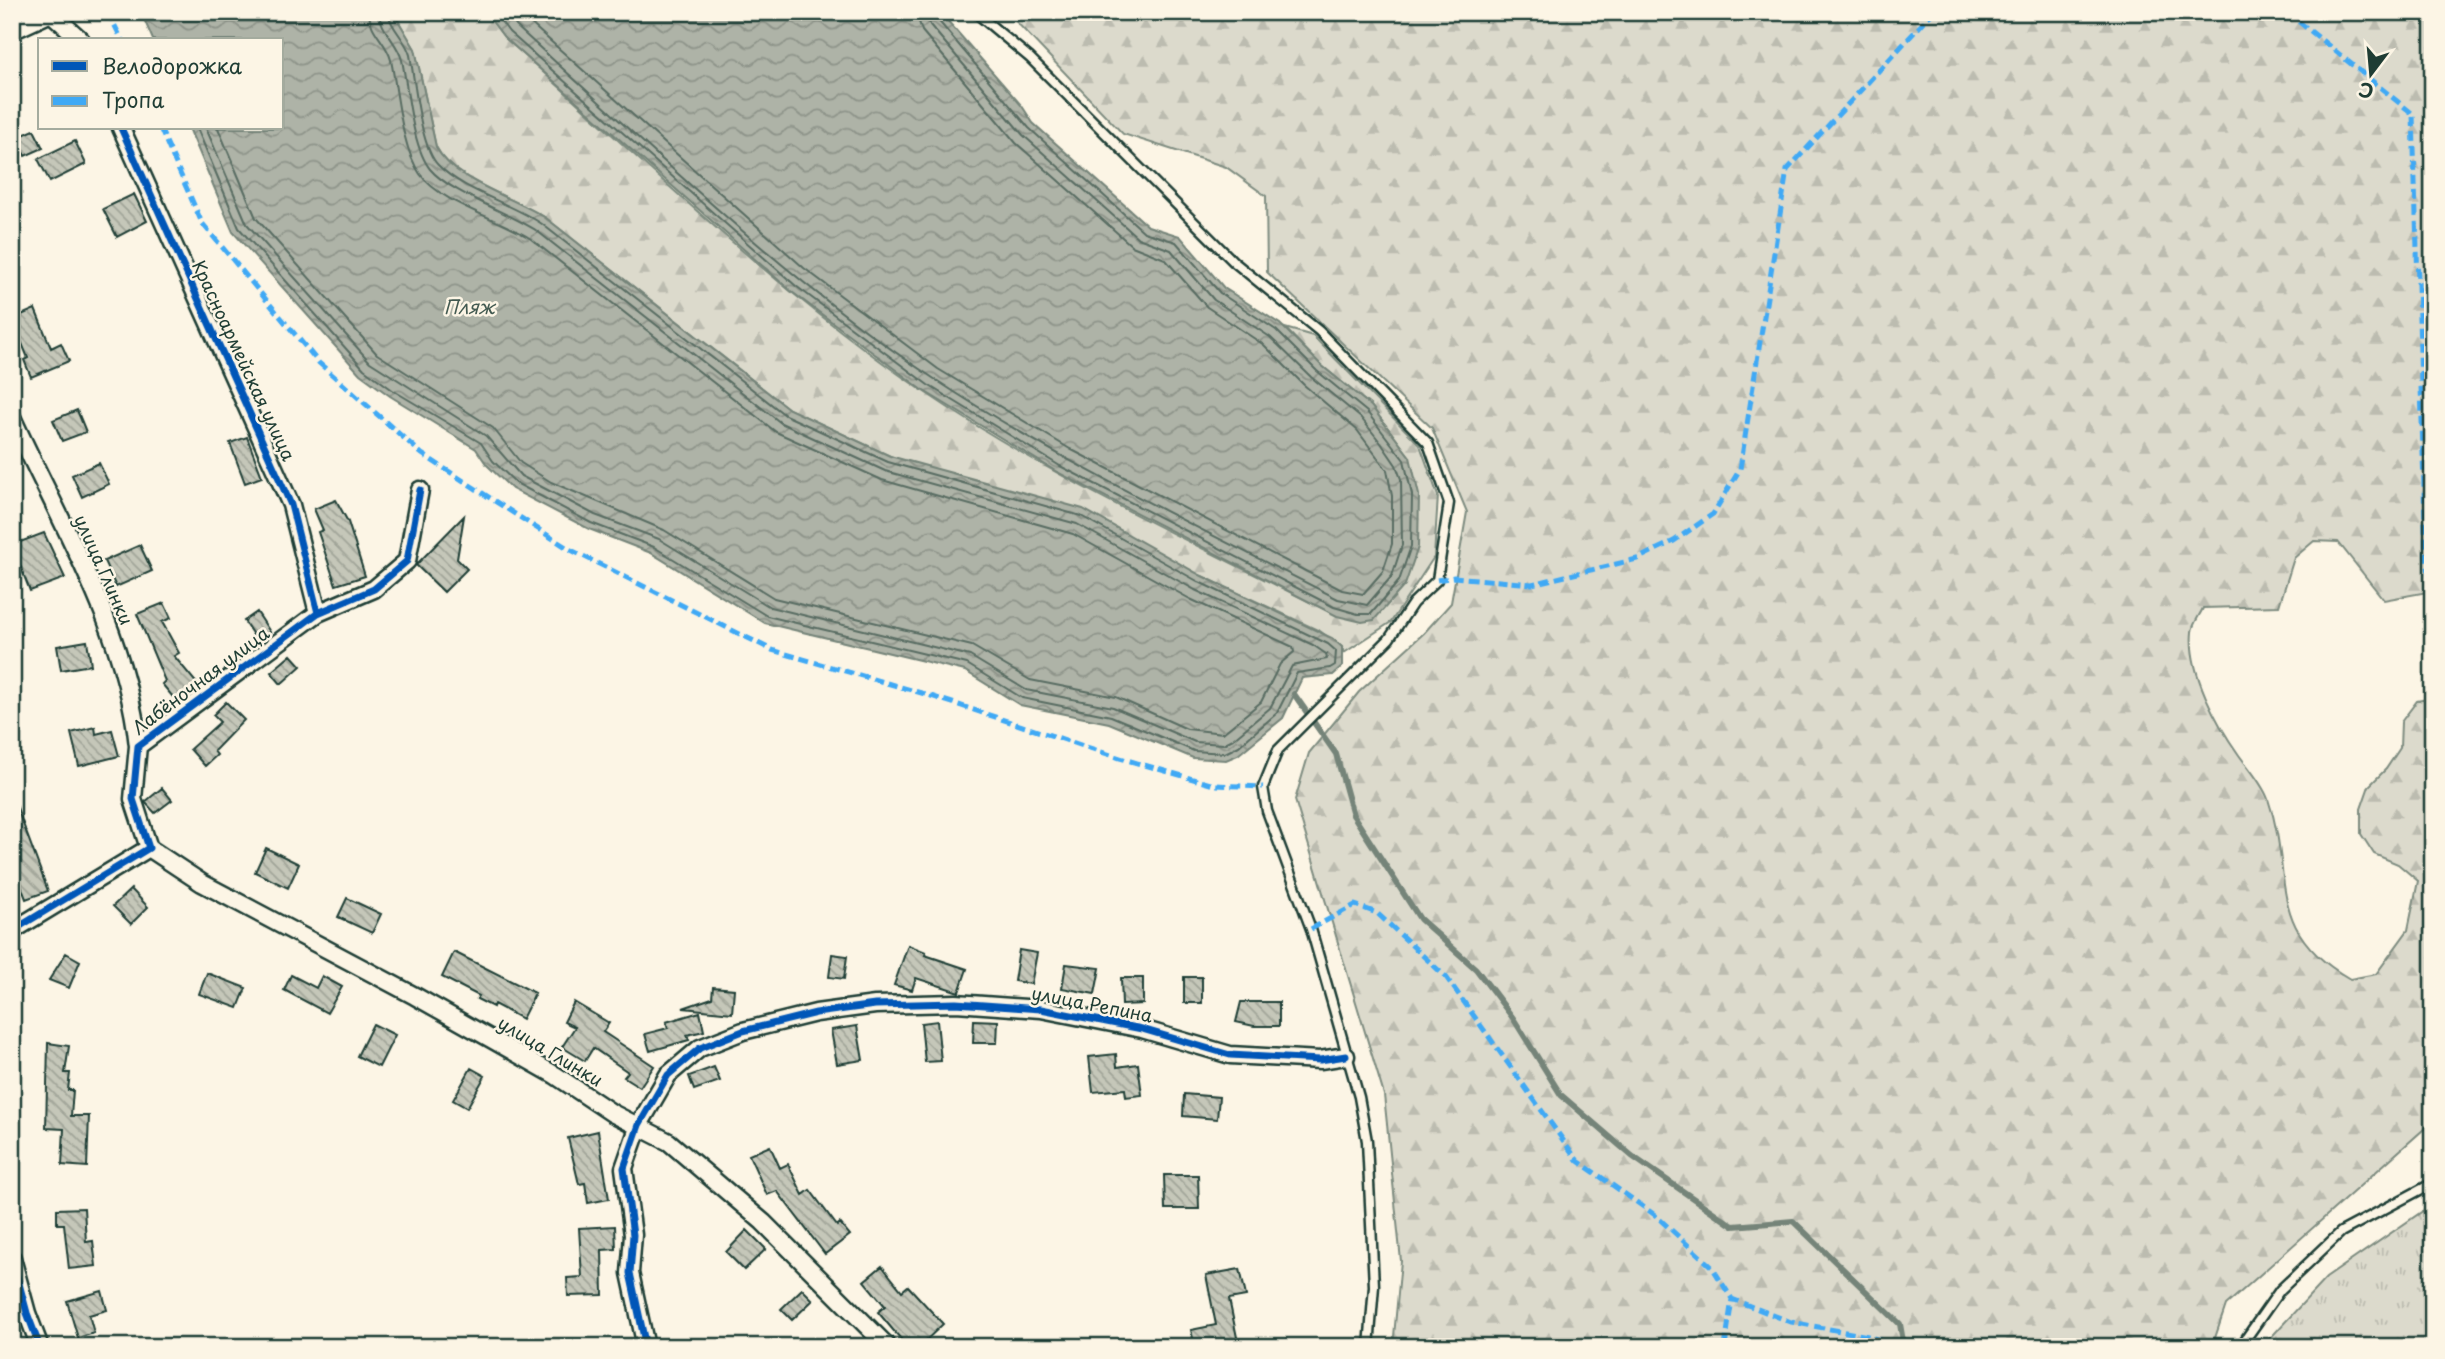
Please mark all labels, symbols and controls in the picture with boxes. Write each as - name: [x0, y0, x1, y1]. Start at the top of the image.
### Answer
- legend: [38, 38, 284, 130]
- north arrow: [2336, 38, 2406, 108]
- text: Велодорожка: [102, 49, 243, 81]
- text: С: [2355, 76, 2377, 107]
- text: Тропа: [102, 83, 164, 115]
- street label: Красноармейская улица: [186, 256, 303, 466]
- water label: Пляж: [444, 292, 497, 320]
- street label: улица Глинки: [68, 510, 141, 629]
- street label: Лабёночная улица: [126, 619, 275, 740]
- street label: улица Репина: [1029, 979, 1156, 1029]
- street label: улица Глинки: [493, 1009, 608, 1093]

